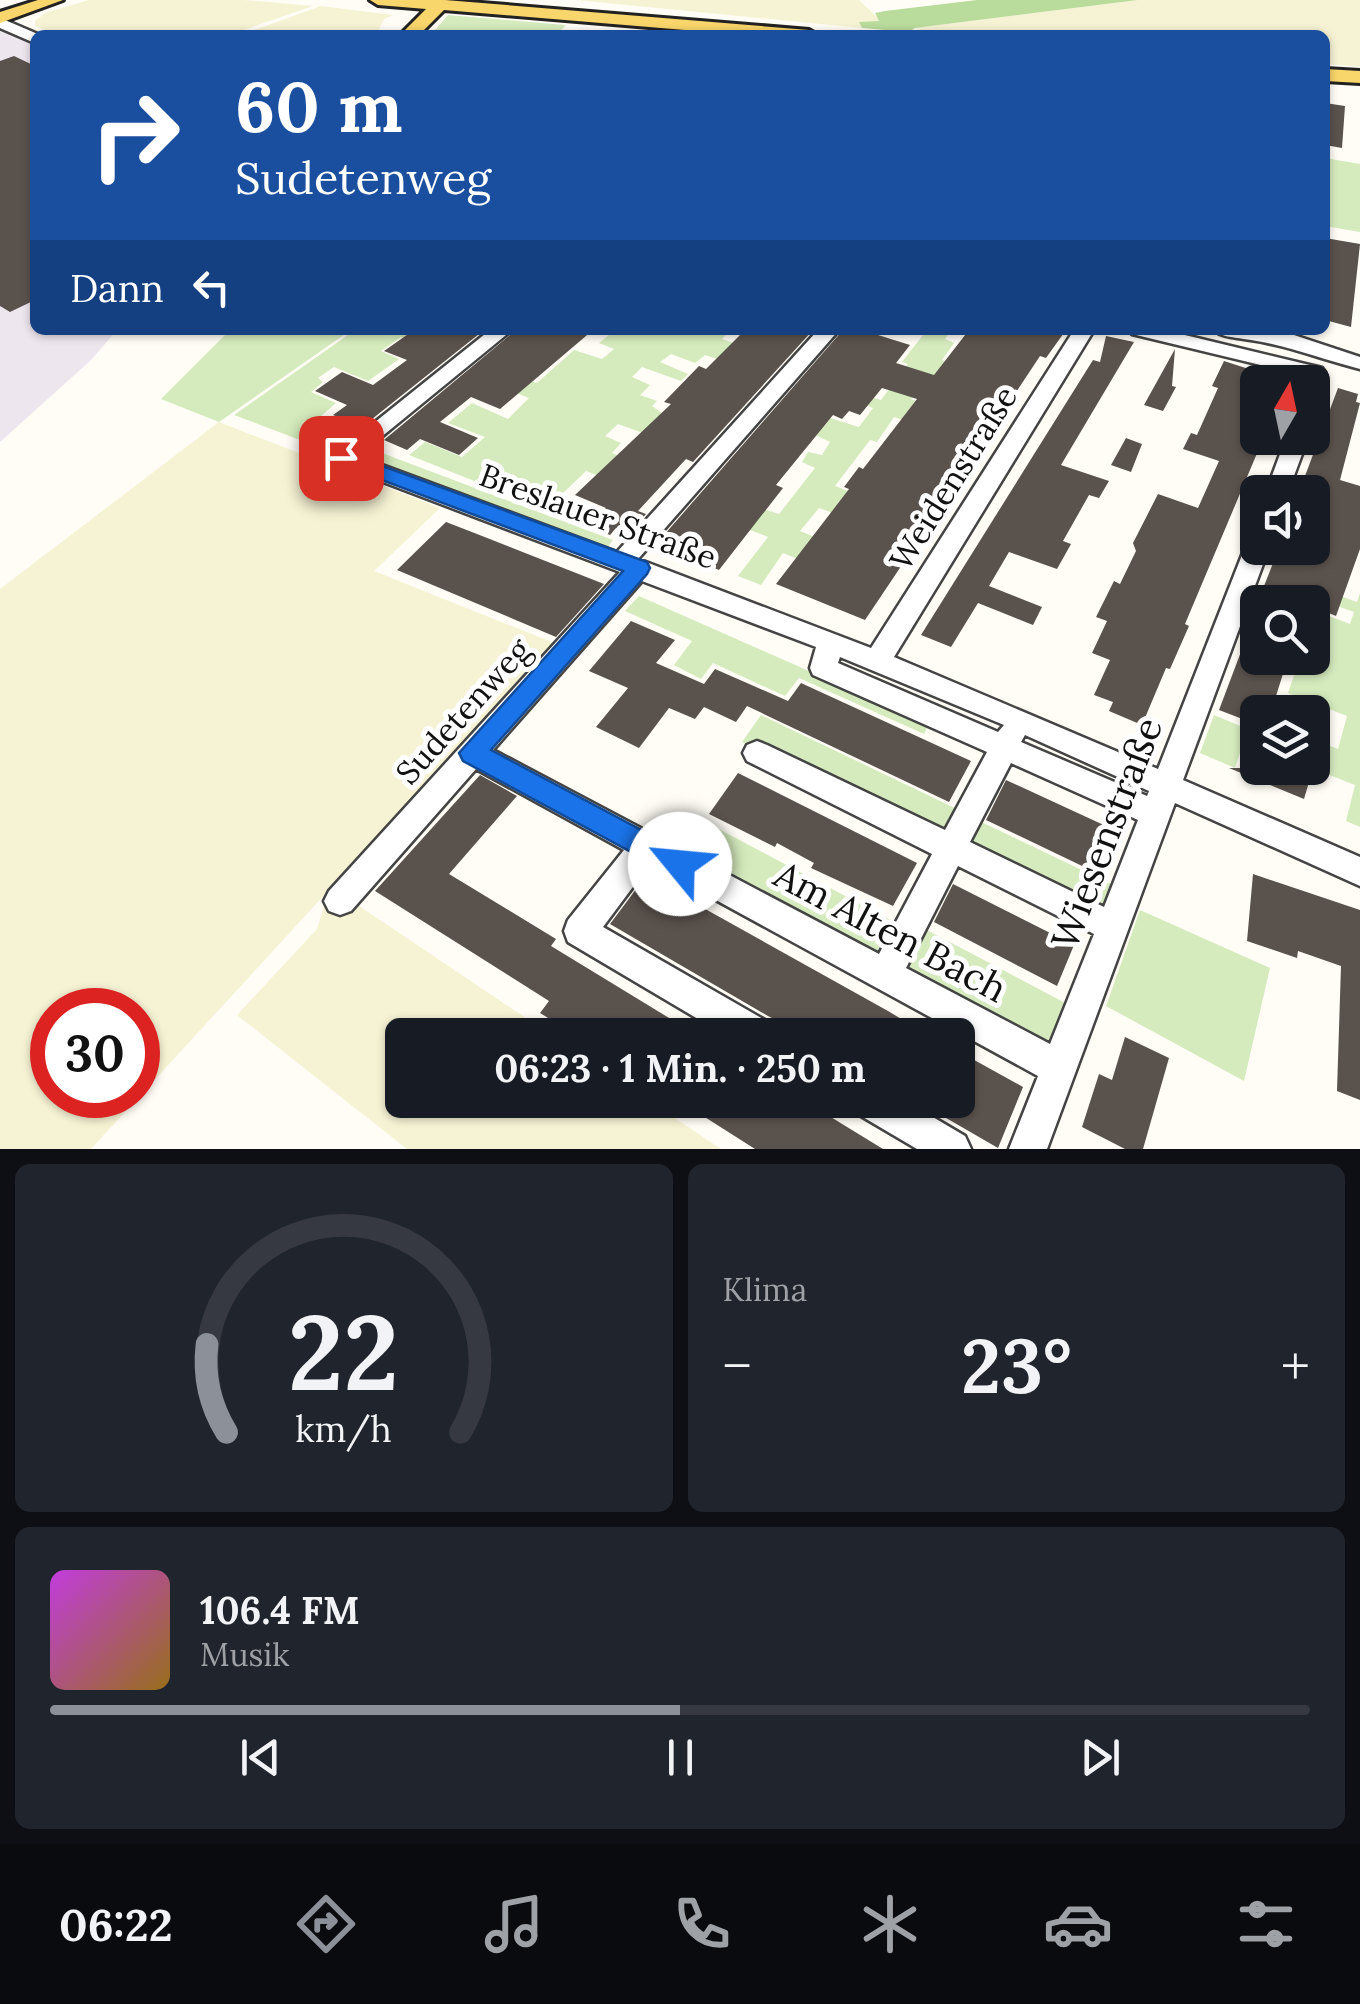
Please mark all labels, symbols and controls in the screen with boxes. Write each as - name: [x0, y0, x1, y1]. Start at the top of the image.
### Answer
- text: 60 m: [235, 62, 403, 151]
- icon: right: [70, 70, 200, 200]
- text: Sudetenweg: [235, 149, 491, 206]
- icon: left: [184, 260, 239, 315]
- text: Dann: [70, 264, 164, 312]
- north arrow: [1240, 365, 1330, 455]
- map controls: [1240, 365, 1330, 785]
- street label: Weidenstraße: [880, 378, 1026, 578]
- pin: [299, 416, 384, 501]
- icon: arrive: [314, 431, 369, 486]
- street label: Breslauer Straße: [474, 454, 722, 578]
- button: sound: [1240, 475, 1330, 565]
- button: search: [1240, 585, 1330, 675]
- street label: Sudetenweg: [387, 629, 540, 792]
- button: layers: [1240, 695, 1330, 785]
- street label: Wiesenstraße: [1040, 710, 1172, 956]
- position arrow: [628, 812, 732, 916]
- street label: Am Alten Bach: [766, 849, 1015, 1012]
- speed limit sign: 30: [30, 988, 160, 1118]
- text: 06:23 · 1 Min. · 250 m: [494, 1044, 866, 1092]
- text: Klima: [723, 1269, 807, 1310]
- text: 22: [288, 1285, 399, 1418]
- text: 23°: [961, 1318, 1072, 1414]
- text: −: [723, 1331, 752, 1401]
- text: +: [1281, 1331, 1310, 1401]
- text: km/h: [295, 1406, 392, 1452]
- text: 106.4 FM: [200, 1586, 360, 1634]
- text: Musik: [200, 1634, 289, 1675]
- icon: previous: [233, 1730, 288, 1785]
- icon: pause: [653, 1730, 708, 1785]
- icon: next: [1073, 1730, 1128, 1785]
- icon: directions: [291, 1889, 361, 1959]
- icon: music: [479, 1889, 549, 1959]
- icon: phone: [667, 1889, 737, 1959]
- icon: climate: [855, 1889, 925, 1959]
- icon: car: [1043, 1889, 1113, 1959]
- icon: filters: [1231, 1889, 1301, 1959]
- text: 06:22: [59, 1896, 173, 1953]

